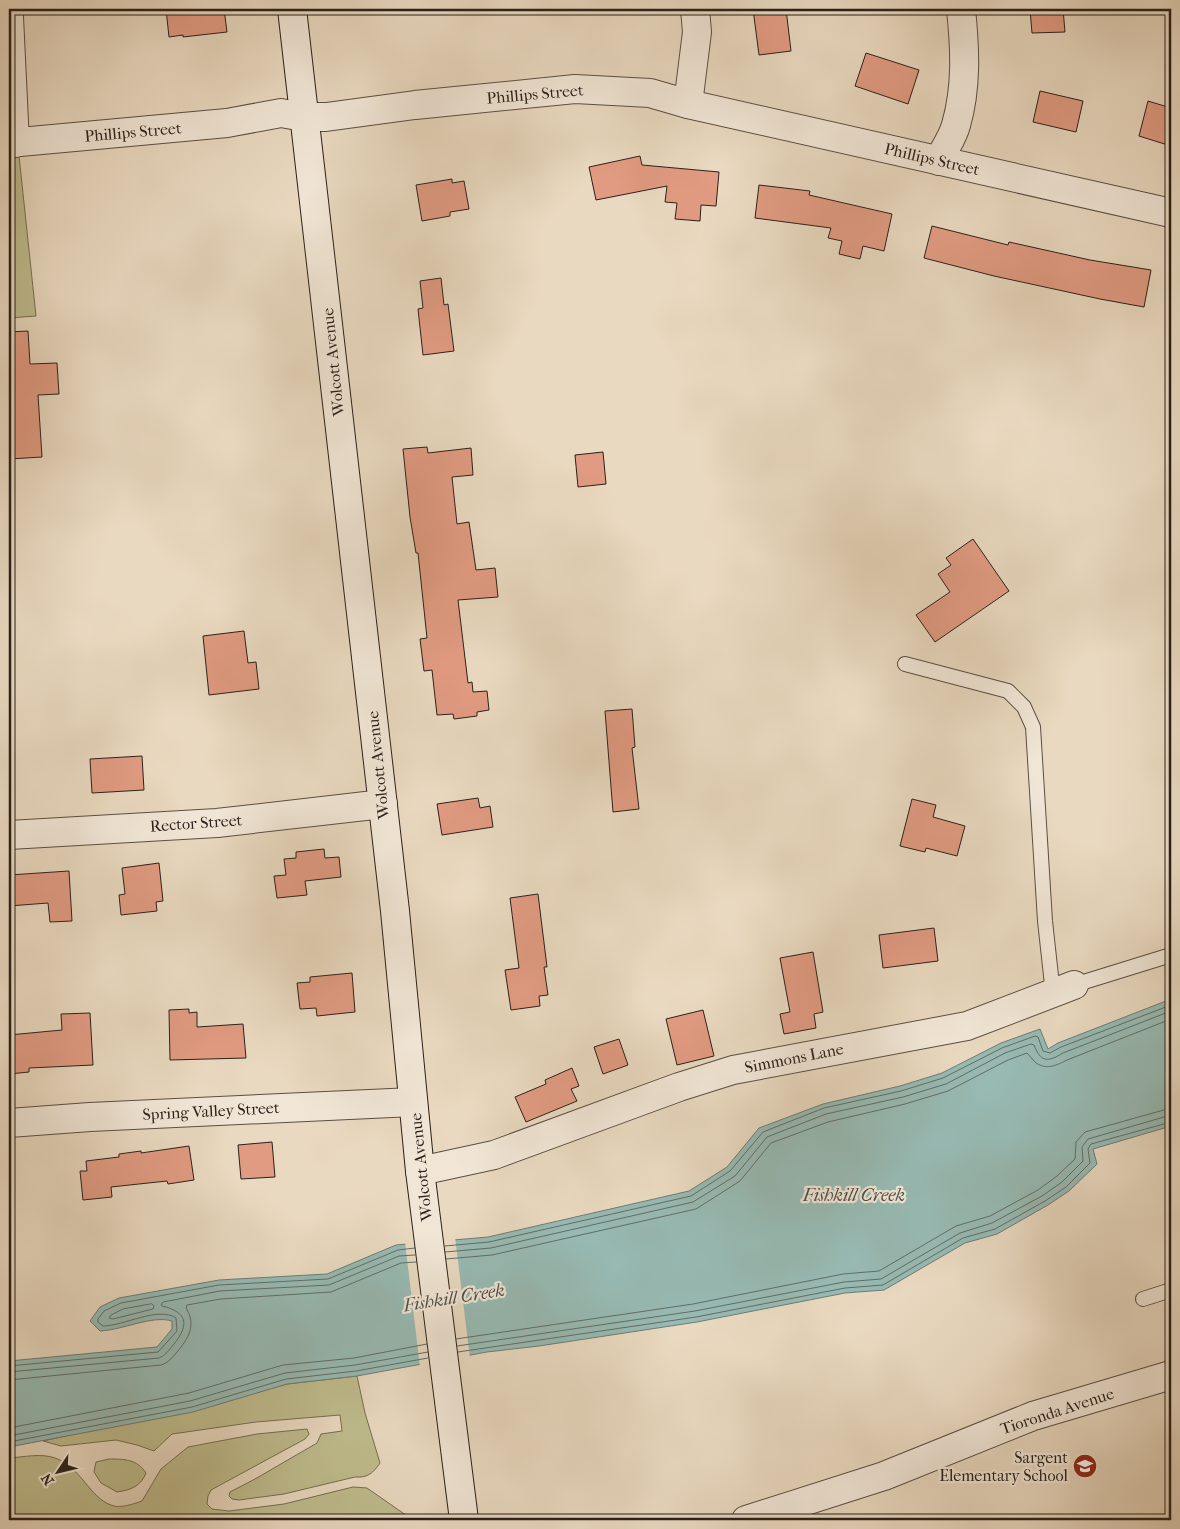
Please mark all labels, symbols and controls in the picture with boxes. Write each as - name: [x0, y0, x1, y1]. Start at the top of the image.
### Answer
- street label: Phillips Street: [486, 80, 585, 108]
- street label: Phillips Street: [84, 118, 183, 146]
- street label: Phillips Street: [883, 139, 982, 179]
- street label: Wolcott Avenue: [318, 307, 348, 418]
- street label: Wolcott Avenue: [363, 710, 393, 821]
- street label: Rector Street: [149, 810, 243, 836]
- street label: Simmons Lane: [743, 1039, 845, 1077]
- street label: Spring Valley Street: [142, 1098, 280, 1124]
- street label: Wolcott Avenue: [406, 1112, 436, 1223]
- water label: Fishkill Creek: [802, 1185, 905, 1206]
- water label: Fishkill Creek: [401, 1280, 506, 1317]
- street label: Tioronda Avenue: [998, 1384, 1116, 1438]
- north arrow: [32, 1446, 82, 1496]
- place label: Sargent Elementary School: [939, 1448, 1069, 1485]
- school or university icon: Sargent Elementary School: [1072, 1453, 1098, 1479]
- text: N: [38, 1470, 58, 1488]

